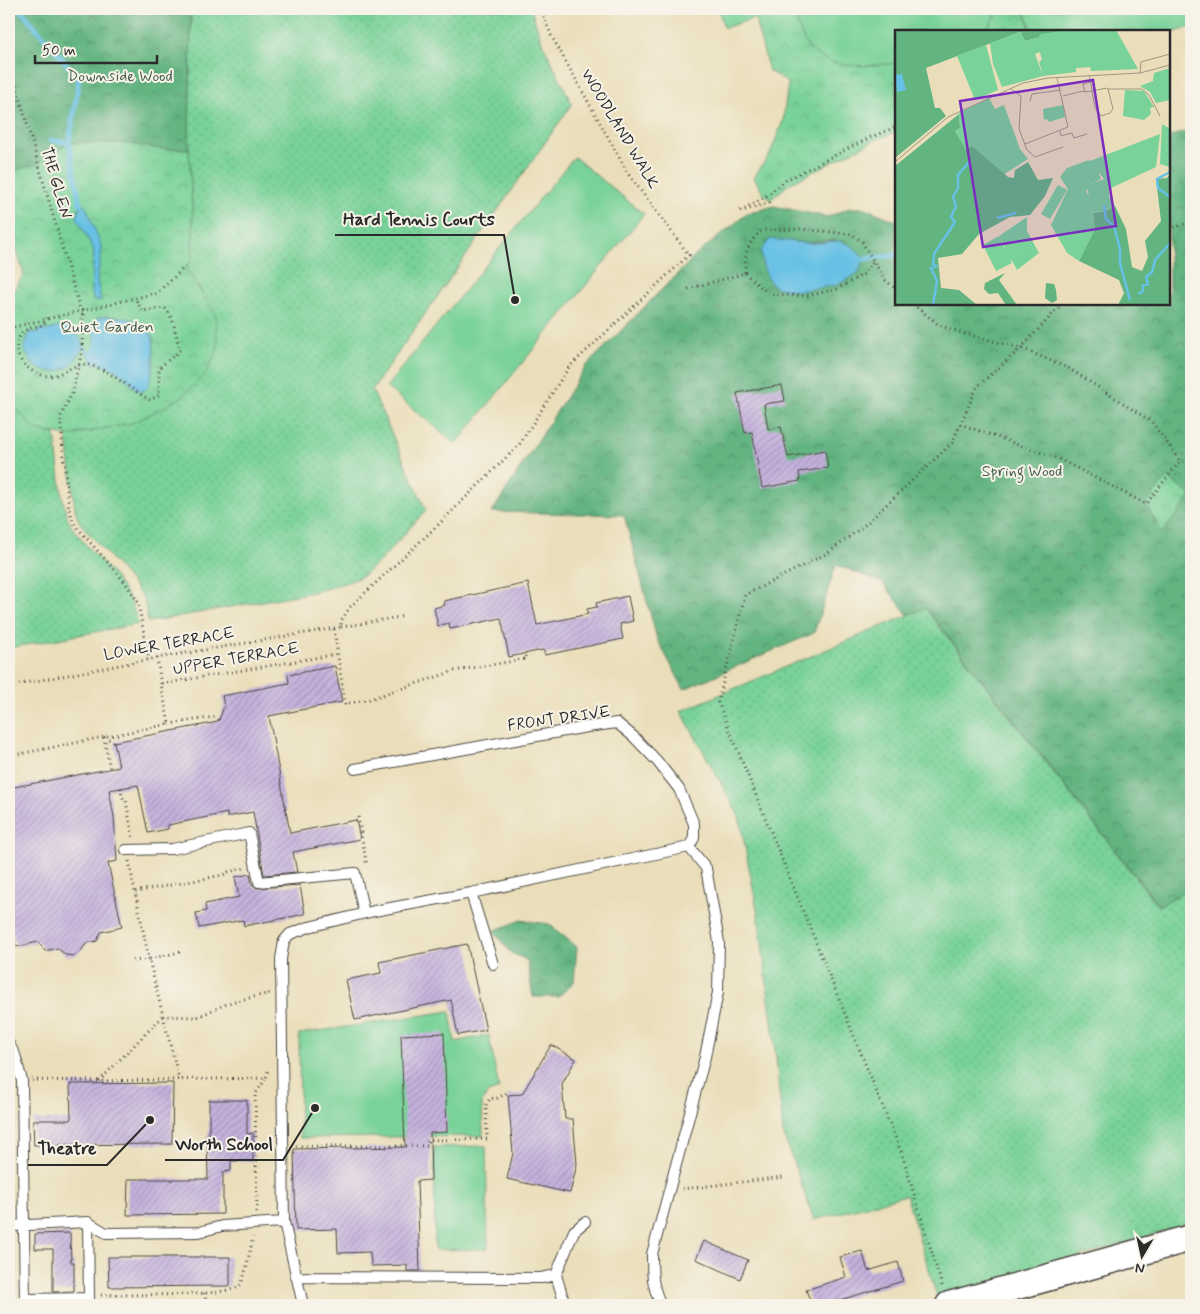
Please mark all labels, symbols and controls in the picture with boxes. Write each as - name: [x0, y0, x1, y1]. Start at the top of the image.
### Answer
- inset map: [895, 30, 1170, 305]
- scale bar: [35, 32, 158, 64]
- text: 50 m: [42, 41, 76, 61]
- street label: WOODLAND WALK: [576, 65, 664, 193]
- park label: Downside Wood: [67, 66, 173, 87]
- street label: THE GLEN: [36, 144, 76, 222]
- callout: Hard Tennis Courts: [335, 202, 504, 235]
- text: Hard Tennis Courts: [343, 208, 495, 232]
- park label: Quiet Garden: [60, 317, 154, 338]
- park label: Spring Wood: [982, 461, 1062, 483]
- street label: LOWER TERRACE: [102, 622, 236, 666]
- street label: UPPER TERRACE: [171, 638, 301, 680]
- street label: FRONT DRIVE: [506, 701, 612, 737]
- callout: Worth School: [165, 1127, 283, 1160]
- callout: Theatre: [28, 1132, 107, 1165]
- text: Worth School: [174, 1133, 273, 1157]
- text: Theatre: [38, 1137, 97, 1161]
- north arrow: [1118, 1232, 1168, 1282]
- text: N: [1134, 1258, 1146, 1277]

